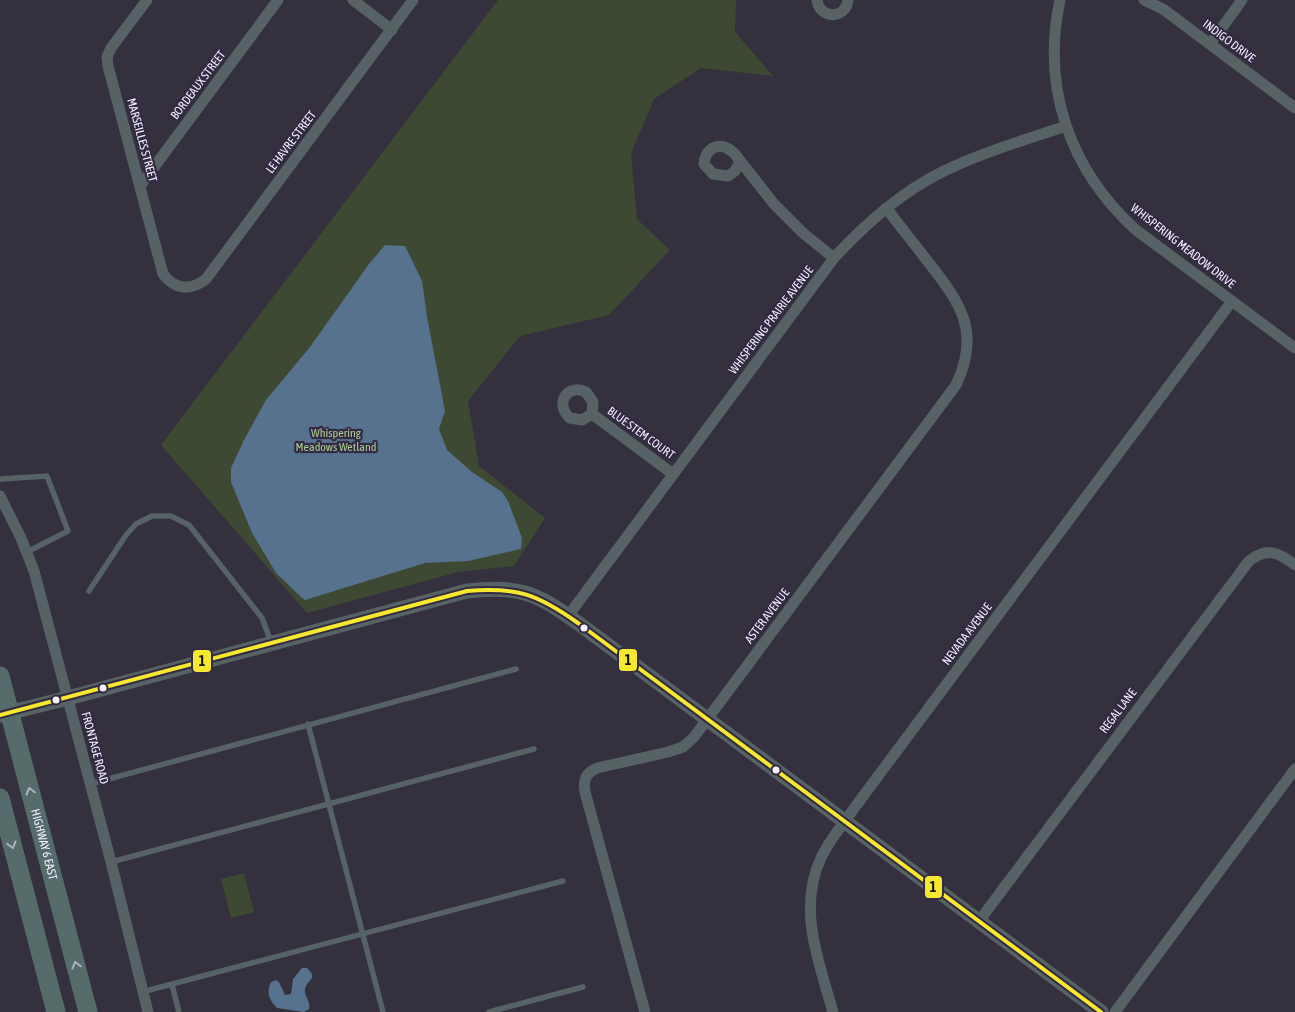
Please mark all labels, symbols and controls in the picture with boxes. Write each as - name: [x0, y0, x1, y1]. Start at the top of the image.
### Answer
- street label: INDIGO DRIVE: [1200, 17, 1258, 65]
- street label: BORDEAUX STREET: [168, 47, 229, 122]
- street label: MARSEILLES STREET: [124, 97, 160, 184]
- street label: LE HAVRE STREET: [263, 107, 319, 176]
- street label: WHISPERING MEADOW DRIVE: [1128, 201, 1238, 291]
- street label: WHISPERING PRAIRIE AVENUE: [726, 263, 816, 377]
- street label: BLUE STEM COURT: [605, 404, 678, 463]
- park label: Whispering Meadows Wetland: [296, 426, 376, 454]
- street label: ASTER AVENUE: [742, 586, 792, 646]
- street label: NEVADA AVENUE: [939, 600, 995, 668]
- unlabelled marker: [579, 623, 589, 633]
- line badge: 1: [618, 648, 638, 672]
- line badge: 1: [192, 649, 212, 673]
- text: 1: [625, 652, 632, 668]
- text: 1: [199, 653, 206, 669]
- unlabelled marker: [98, 683, 108, 693]
- street label: REGAL LANE: [1097, 686, 1139, 736]
- unlabelled marker: [51, 695, 61, 705]
- street label: FRONTAGE ROAD: [79, 710, 111, 786]
- unlabelled marker: [771, 765, 781, 775]
- one-way arrow: [25, 786, 36, 795]
- street label: HIGHWAY 6 EAST: [28, 807, 60, 882]
- one-way arrow: [7, 841, 17, 849]
- line badge: 1: [924, 875, 943, 899]
- text: 1: [930, 879, 937, 895]
- one-way arrow: [71, 960, 82, 969]

